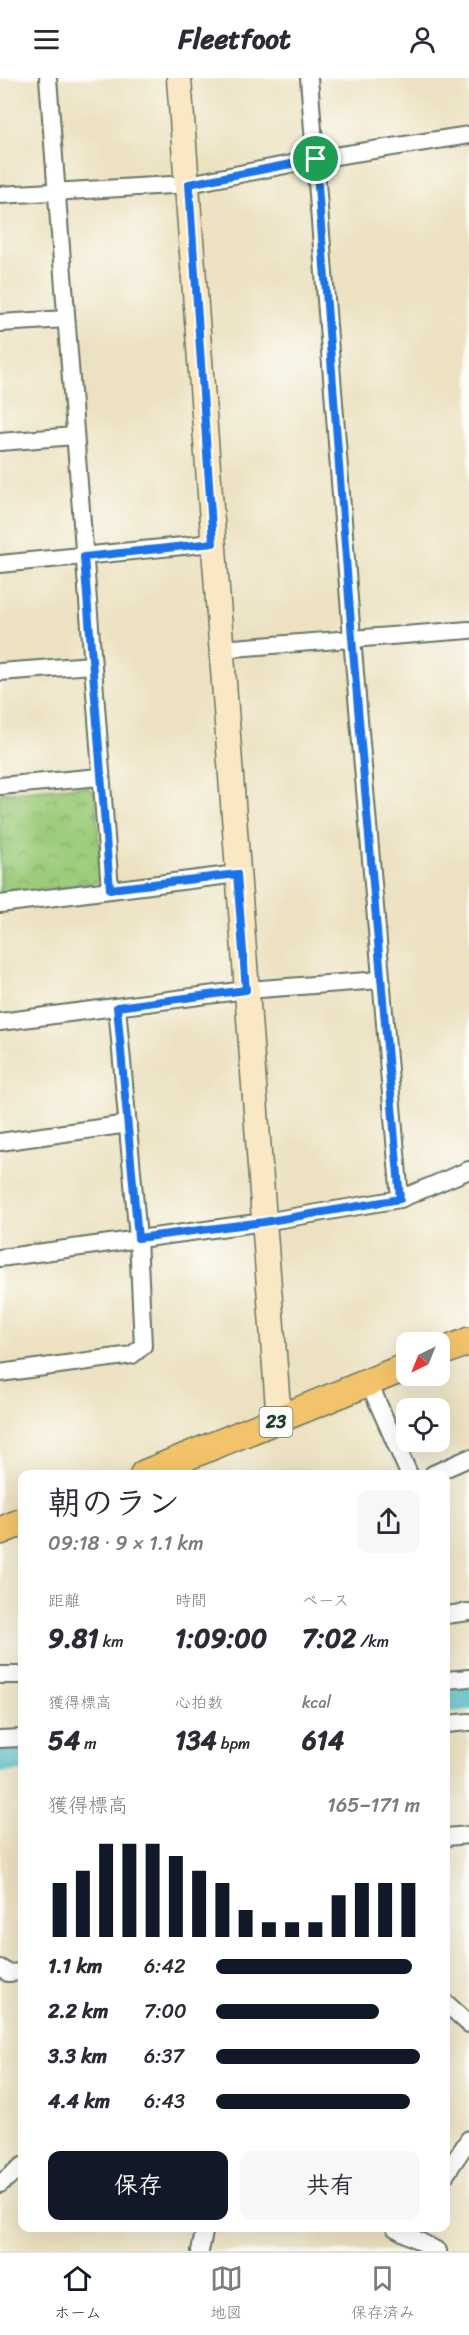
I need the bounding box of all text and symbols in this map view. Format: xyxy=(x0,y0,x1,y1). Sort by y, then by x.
text: Fleetfoot xyxy=(178,15,291,63)
icon: menu xyxy=(30,23,63,56)
icon: person xyxy=(406,23,439,56)
pin xyxy=(290,133,341,184)
icon: arrive xyxy=(299,142,332,175)
north arrow xyxy=(396,1332,450,1386)
map controls xyxy=(396,1332,450,1452)
button: locate xyxy=(396,1398,450,1452)
road number: 23 xyxy=(260,1407,292,1437)
text: 朝のラン xyxy=(48,1474,180,1532)
button: share xyxy=(357,1490,420,1553)
text: 09:18 · 9 × 1.1 km xyxy=(48,1526,204,1561)
text: 距離 xyxy=(48,1586,80,1615)
text: 時間 xyxy=(175,1586,207,1615)
text: ペース xyxy=(302,1586,349,1615)
text: 9.81 xyxy=(48,1615,99,1661)
text: 1:09:00 xyxy=(175,1615,267,1661)
text: 7:02 xyxy=(302,1615,356,1661)
text: km xyxy=(99,1627,124,1656)
text: /km xyxy=(356,1627,389,1656)
text: 獲得標高 xyxy=(48,1688,112,1717)
text: 心拍数 xyxy=(175,1688,223,1717)
text: kcal xyxy=(302,1688,331,1717)
text: 54 xyxy=(48,1717,80,1763)
text: 134 xyxy=(175,1717,217,1763)
text: 614 xyxy=(302,1717,344,1763)
text: m xyxy=(80,1729,97,1758)
text: bpm xyxy=(217,1729,250,1758)
text: 獲得標高 xyxy=(48,1788,128,1823)
text: 165–171 m xyxy=(327,1788,420,1823)
text: 1.1 km xyxy=(48,1949,102,1984)
text: 6:42 xyxy=(144,1949,185,1984)
text: 2.2 km xyxy=(48,1994,108,2029)
text: 7:00 xyxy=(144,1994,187,2029)
text: 3.3 km xyxy=(48,2039,107,2074)
text: 6:37 xyxy=(144,2039,184,2074)
text: 4.4 km xyxy=(48,2084,110,2119)
text: 6:43 xyxy=(144,2084,185,2119)
button: 保存 xyxy=(48,2151,228,2220)
button: 共有 xyxy=(240,2151,420,2220)
tab: ホーム xyxy=(54,2262,101,2327)
tab: 地図 xyxy=(210,2262,243,2327)
tab: 保存済み xyxy=(351,2262,415,2327)

